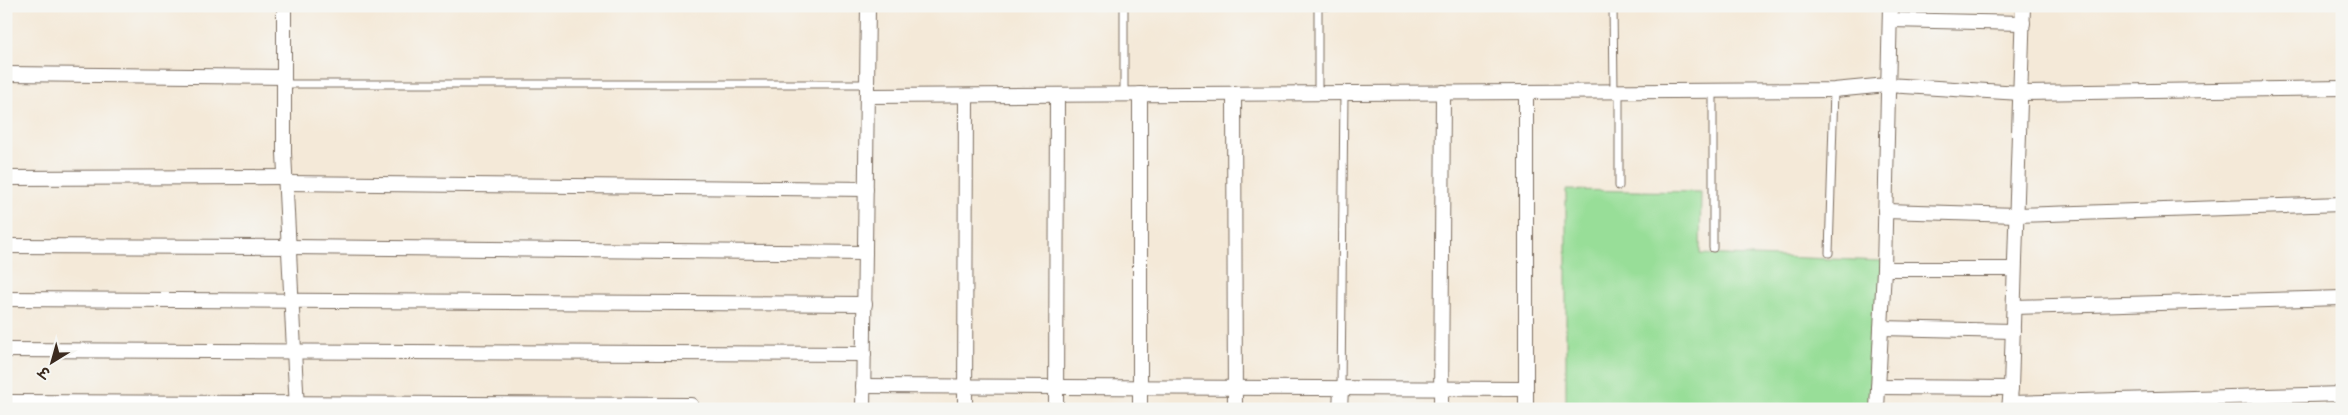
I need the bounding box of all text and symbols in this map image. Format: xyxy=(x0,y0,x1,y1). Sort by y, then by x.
north arrow xyxy=(28,338,78,388)
text: उ xyxy=(32,358,57,386)

